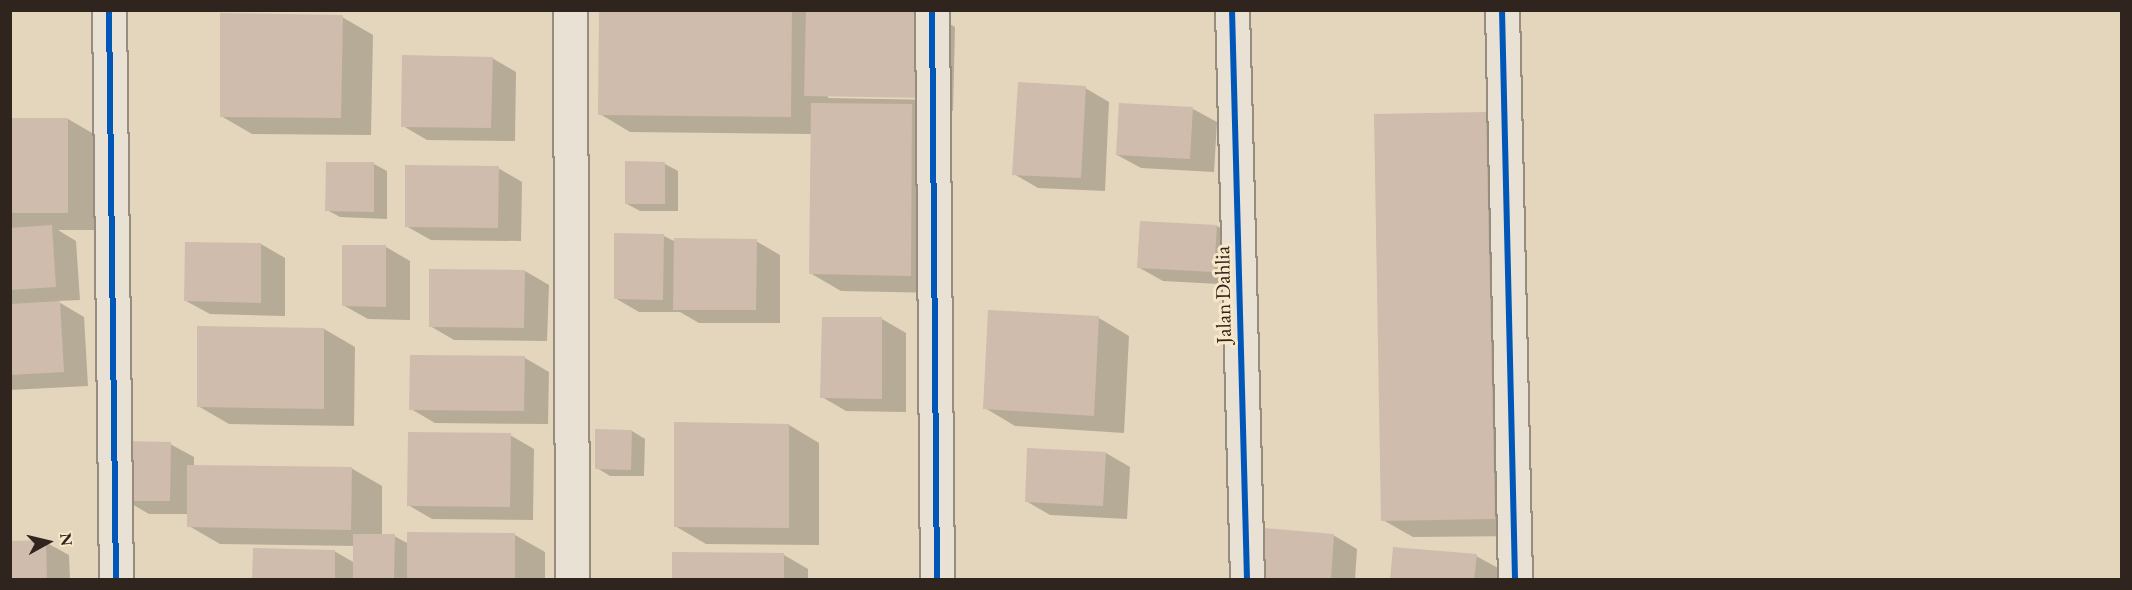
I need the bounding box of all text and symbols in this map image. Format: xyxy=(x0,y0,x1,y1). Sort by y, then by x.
street label: Jalan Dahlia xyxy=(1210,246,1236,344)
north arrow xyxy=(18,512,78,572)
text: N xyxy=(55,532,78,547)

